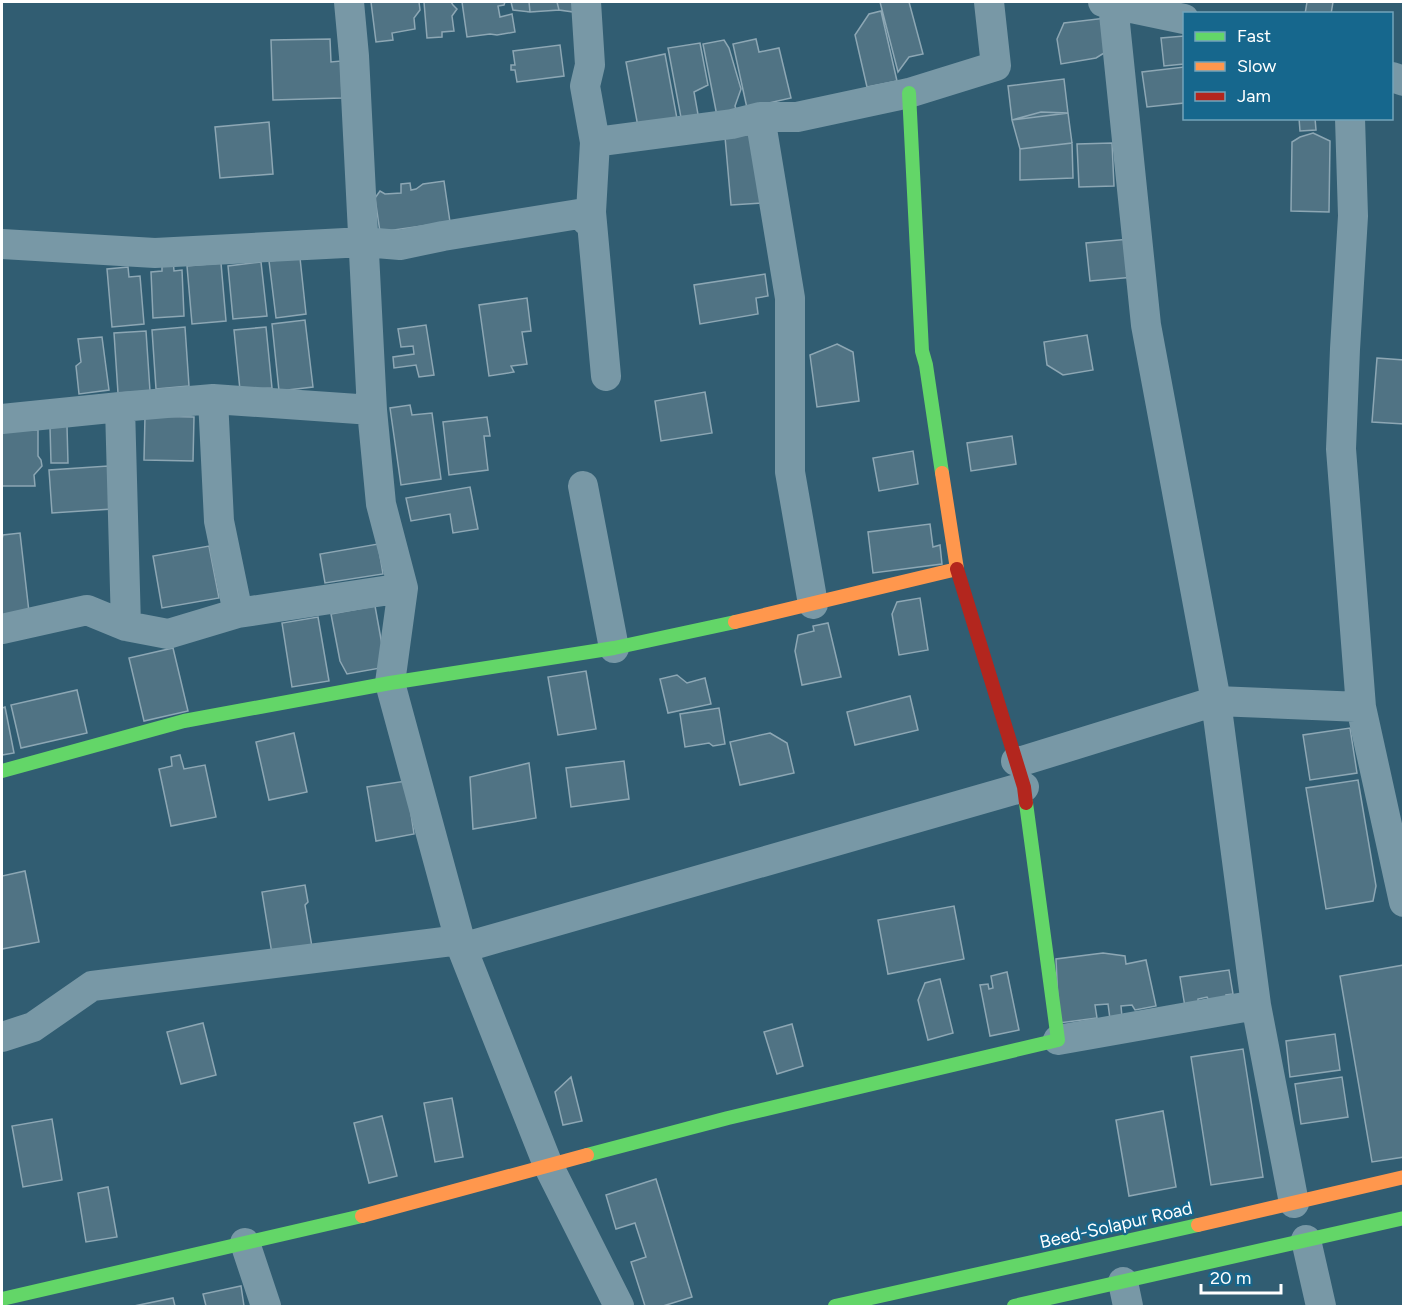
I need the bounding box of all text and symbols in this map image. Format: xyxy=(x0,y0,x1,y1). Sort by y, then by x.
legend xyxy=(1183,12,1393,120)
text: Fast xyxy=(1237,25,1271,47)
text: Slow xyxy=(1237,55,1276,77)
text: Jam xyxy=(1237,85,1271,107)
street label: Beed-Solapur Road xyxy=(1038,1197,1194,1253)
scale bar xyxy=(1201,1257,1280,1295)
text: 20 m xyxy=(1210,1267,1251,1289)

